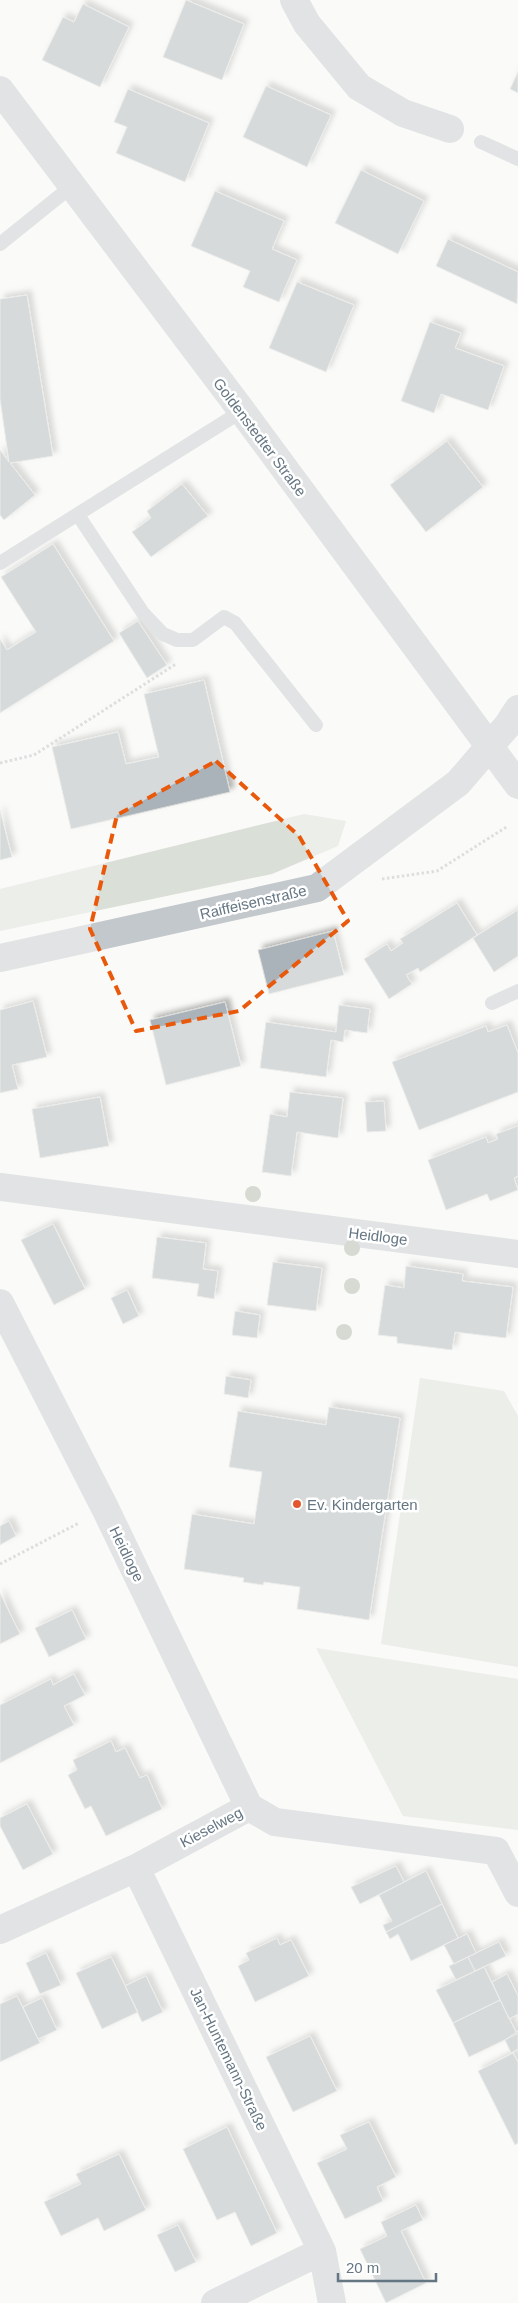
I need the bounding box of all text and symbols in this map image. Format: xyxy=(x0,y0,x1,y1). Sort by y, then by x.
street label: Goldenstedter Straße xyxy=(210,375,310,499)
street label: Raiffeisenstraße xyxy=(198,881,308,923)
street label: Heidloge xyxy=(348,1224,408,1248)
place label: Ev. Kindergarten xyxy=(307,1496,418,1513)
marker: Ev. Kindergarten xyxy=(291,1498,303,1510)
street label: Heidloge xyxy=(106,1524,148,1584)
street label: Kieselweg xyxy=(177,1803,245,1851)
street label: Jan-Huntemann-Straße xyxy=(187,1985,271,2133)
scale bar xyxy=(338,2250,436,2282)
text: 20 m xyxy=(346,2259,379,2276)

